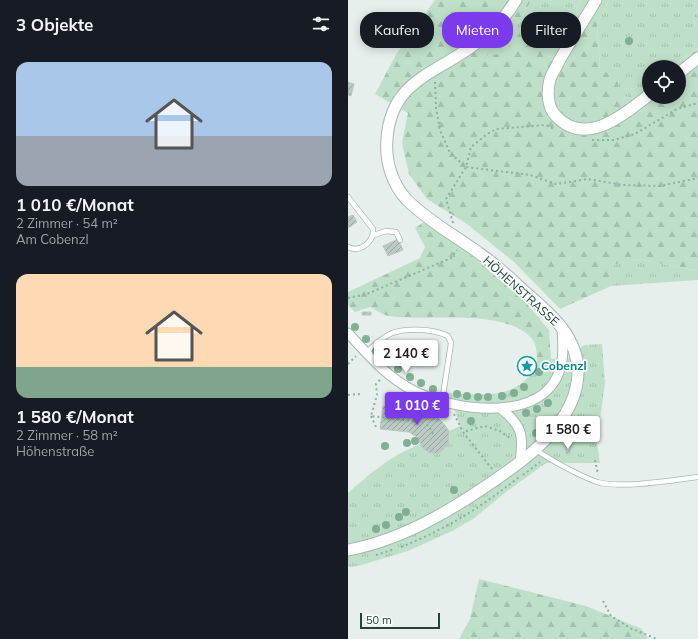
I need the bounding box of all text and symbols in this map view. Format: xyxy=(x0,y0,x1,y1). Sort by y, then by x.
chip: Kaufen xyxy=(360,12,434,48)
chip: Mieten xyxy=(442,12,513,48)
chip: Filter xyxy=(521,12,581,48)
icon: filters xyxy=(310,13,332,35)
text: 3 Objekte xyxy=(16,14,93,35)
map controls xyxy=(642,60,686,104)
button: locate xyxy=(642,60,686,104)
icon: home xyxy=(138,88,210,160)
text: 1 010 €/Monat xyxy=(16,194,134,215)
text: 2 Zimmer · 54 m² xyxy=(16,215,118,231)
text: Am Cobenzl xyxy=(16,231,89,247)
street label: HÖHENSTRASSE xyxy=(480,253,562,329)
icon: home xyxy=(138,300,210,372)
pin: 2 140 € xyxy=(369,340,443,374)
text: 2 140 € xyxy=(383,345,429,361)
place icon: Cobenzl xyxy=(516,355,538,377)
place label: Cobenzl xyxy=(541,358,587,373)
pin: 1 010 € xyxy=(380,392,454,426)
text: 1 010 € xyxy=(394,397,440,413)
text: 1 580 €/Monat xyxy=(16,406,134,427)
pin: 1 580 € xyxy=(531,416,605,450)
text: 1 580 € xyxy=(545,421,591,437)
text: 2 Zimmer · 58 m² xyxy=(16,427,118,443)
text: Höhenstraße xyxy=(16,443,94,459)
scale bar xyxy=(360,611,440,630)
text: 50 m xyxy=(366,613,392,627)

